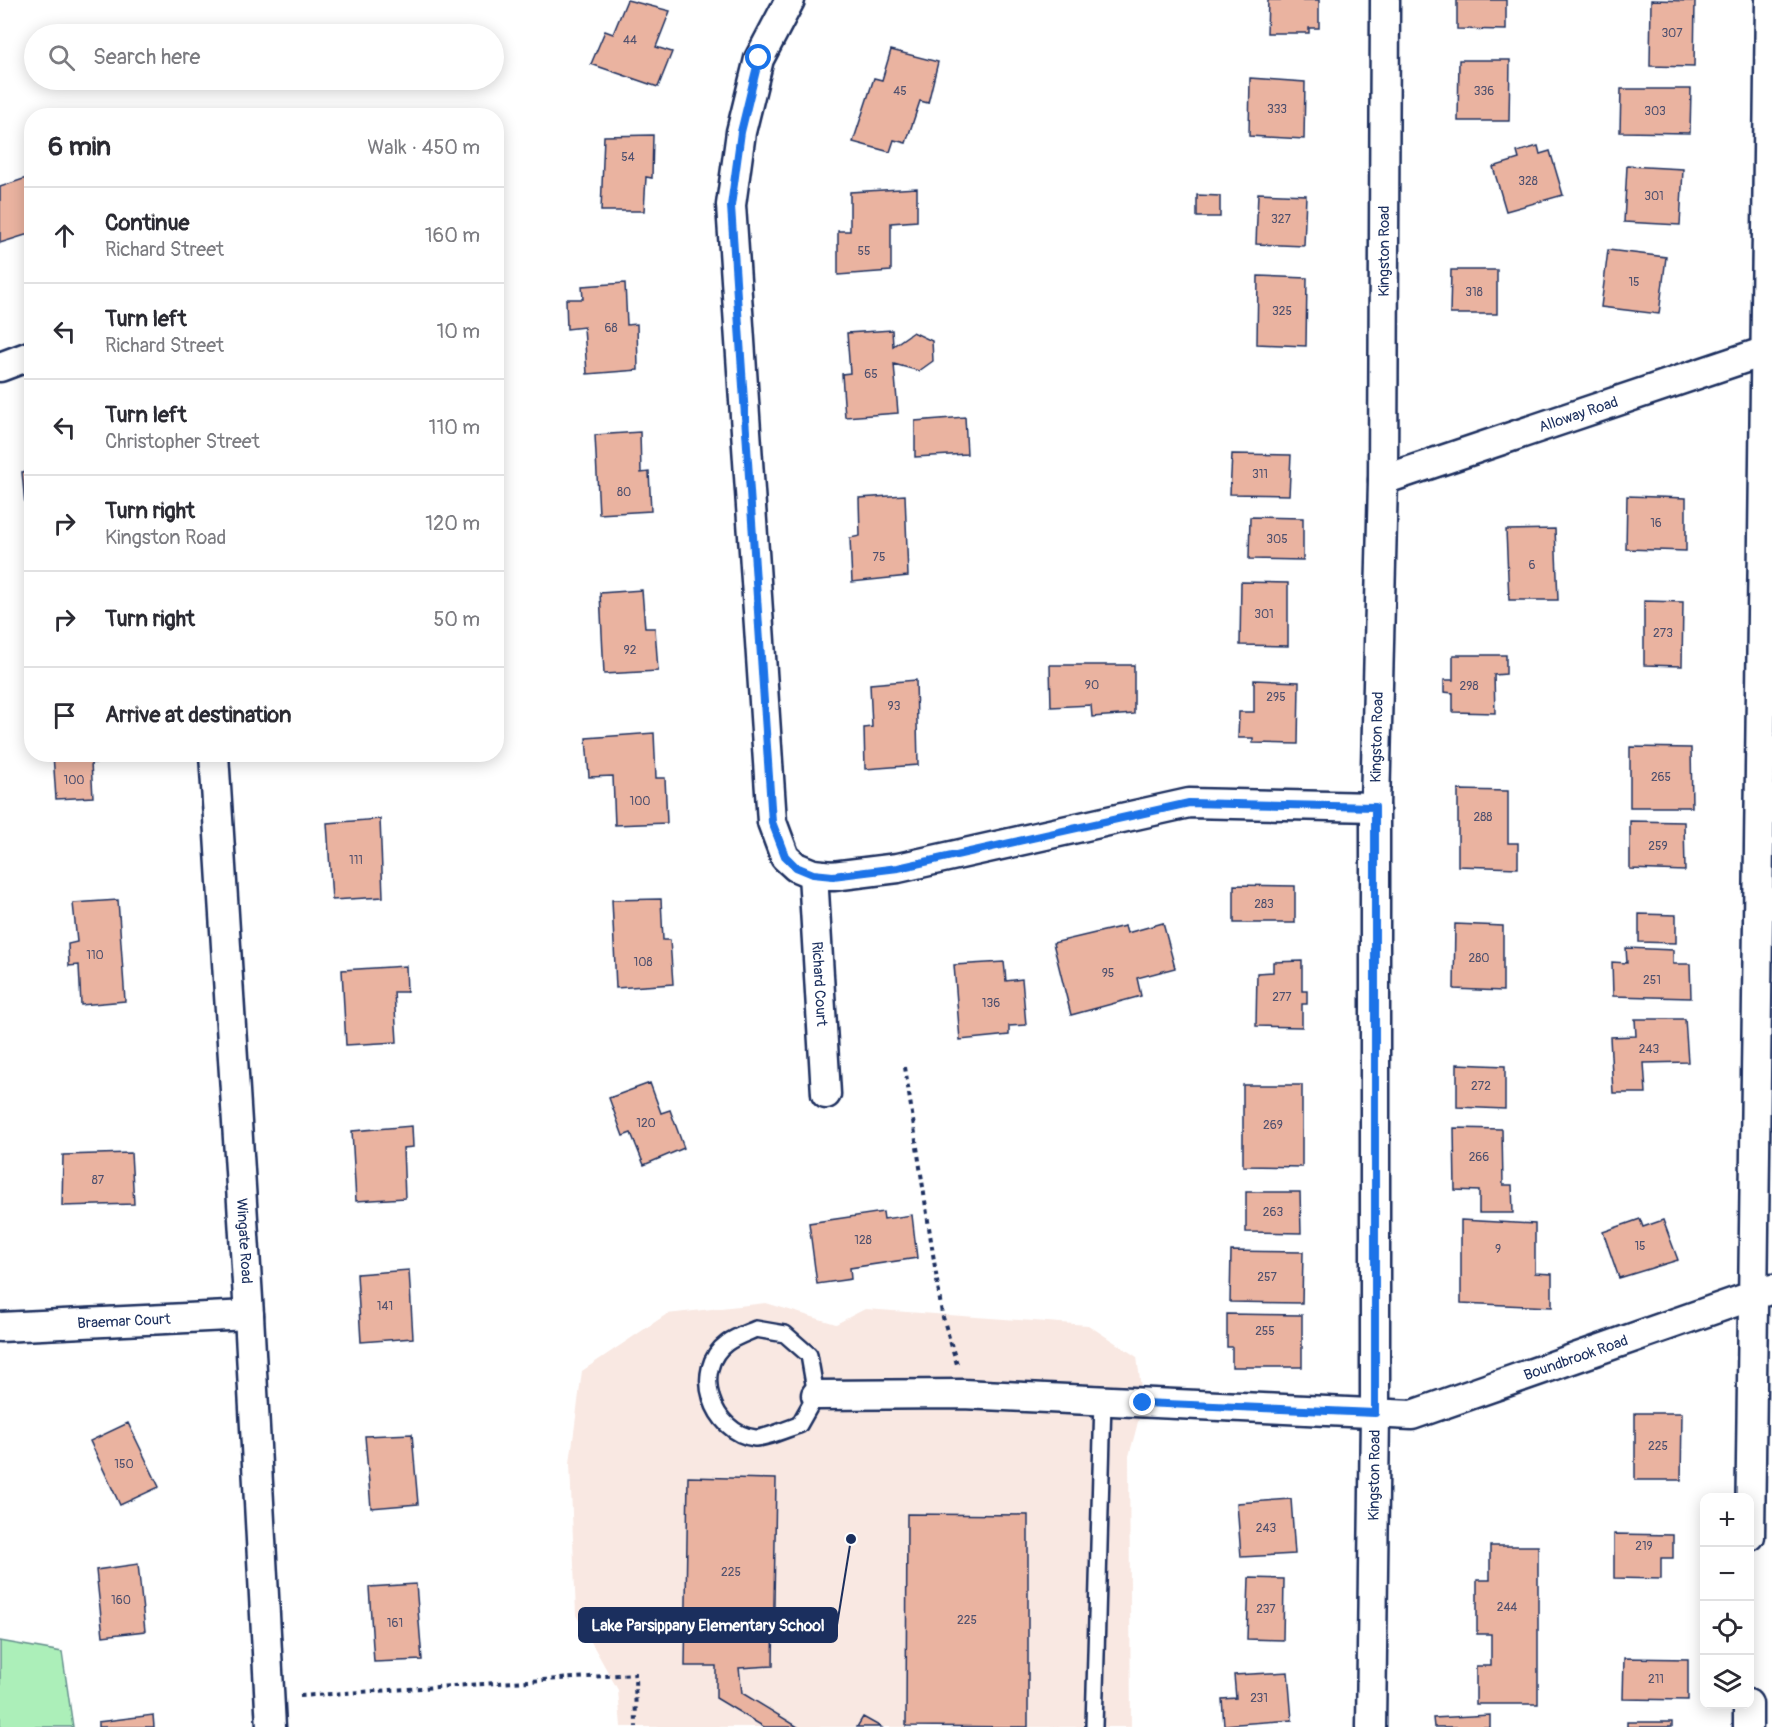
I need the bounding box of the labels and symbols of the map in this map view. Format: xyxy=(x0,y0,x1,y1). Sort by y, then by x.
house number: 307 xyxy=(1661,26,1683,41)
house number: 44 xyxy=(623,33,637,48)
route start xyxy=(745,44,771,70)
house number: 45 xyxy=(893,84,907,99)
house number: 336 xyxy=(1474,84,1494,99)
house number: 333 xyxy=(1267,102,1287,117)
house number: 303 xyxy=(1644,104,1666,119)
house number: 54 xyxy=(621,150,635,165)
house number: 328 xyxy=(1518,174,1538,189)
house number: 301 xyxy=(1644,189,1664,204)
street label: Kingston Road xyxy=(1375,206,1394,297)
house number: 327 xyxy=(1271,212,1292,227)
house number: 55 xyxy=(857,244,871,259)
house number: 15 xyxy=(1628,275,1640,290)
house number: 318 xyxy=(1465,285,1483,300)
house number: 325 xyxy=(1272,304,1292,319)
house number: 68 xyxy=(604,321,618,336)
house number: 65 xyxy=(864,367,878,382)
street label: Alloway Road xyxy=(1536,393,1621,437)
house number: 311 xyxy=(1252,467,1268,482)
house number: 80 xyxy=(617,485,631,500)
house number: 16 xyxy=(1650,516,1662,531)
house number: 305 xyxy=(1266,532,1288,547)
house number: 75 xyxy=(873,550,885,565)
house number: 6 xyxy=(1529,558,1536,573)
house number: 301 xyxy=(1254,607,1274,622)
house number: 273 xyxy=(1653,626,1673,641)
house number: 92 xyxy=(624,643,637,658)
house number: 90 xyxy=(1085,678,1099,693)
house number: 298 xyxy=(1460,679,1478,694)
house number: 295 xyxy=(1266,690,1286,705)
street label: Kingston Road xyxy=(1367,691,1388,783)
house number: 93 xyxy=(888,699,901,714)
house number: 265 xyxy=(1651,770,1671,785)
house number: 100 xyxy=(63,773,85,788)
house number: 100 xyxy=(629,794,651,809)
house number: 288 xyxy=(1474,810,1492,825)
house number: 259 xyxy=(1648,839,1668,854)
house number: 111 xyxy=(349,853,363,868)
house number: 283 xyxy=(1254,897,1274,912)
street label: Richard Court xyxy=(807,941,831,1028)
house number: 110 xyxy=(86,948,104,963)
house number: 280 xyxy=(1469,951,1489,966)
house number: 108 xyxy=(634,955,652,970)
house number: 95 xyxy=(1102,966,1114,981)
house number: 251 xyxy=(1643,973,1661,988)
house number: 277 xyxy=(1272,990,1292,1005)
house number: 136 xyxy=(982,996,1000,1011)
house number: 243 xyxy=(1639,1042,1659,1057)
house number: 272 xyxy=(1471,1079,1491,1094)
house number: 120 xyxy=(636,1116,656,1131)
house number: 269 xyxy=(1263,1118,1283,1133)
house number: 266 xyxy=(1469,1150,1489,1165)
house number: 87 xyxy=(92,1173,105,1188)
street label: Wingate Road xyxy=(232,1198,256,1284)
house number: 263 xyxy=(1263,1205,1283,1220)
house number: 128 xyxy=(854,1233,872,1248)
house number: 15 xyxy=(1634,1239,1646,1254)
house number: 9 xyxy=(1495,1242,1501,1257)
house number: 257 xyxy=(1257,1270,1277,1285)
house number: 141 xyxy=(377,1299,393,1314)
street label: Braemar Court xyxy=(77,1310,172,1333)
house number: 255 xyxy=(1255,1324,1275,1339)
street label: Boundbrook Road xyxy=(1521,1331,1631,1385)
route end xyxy=(1129,1389,1155,1415)
street label: Kingston Road xyxy=(1365,1429,1385,1521)
house number: 225 xyxy=(1648,1439,1668,1454)
house number: 150 xyxy=(114,1457,134,1472)
house number: 243 xyxy=(1256,1521,1276,1536)
house number: 219 xyxy=(1635,1539,1653,1554)
house number: 225 xyxy=(721,1565,741,1580)
house number: 160 xyxy=(111,1593,131,1608)
house number: 244 xyxy=(1497,1600,1517,1615)
house number: 237 xyxy=(1256,1602,1276,1617)
callout: Lake Parsippany Elementary School xyxy=(579,1608,837,1642)
house number: 225 xyxy=(957,1613,977,1628)
house number: 161 xyxy=(387,1616,403,1631)
text: Lake Parsippany Elementary School xyxy=(591,1616,825,1636)
house number: 211 xyxy=(1648,1672,1664,1687)
house number: 231 xyxy=(1250,1691,1268,1706)

